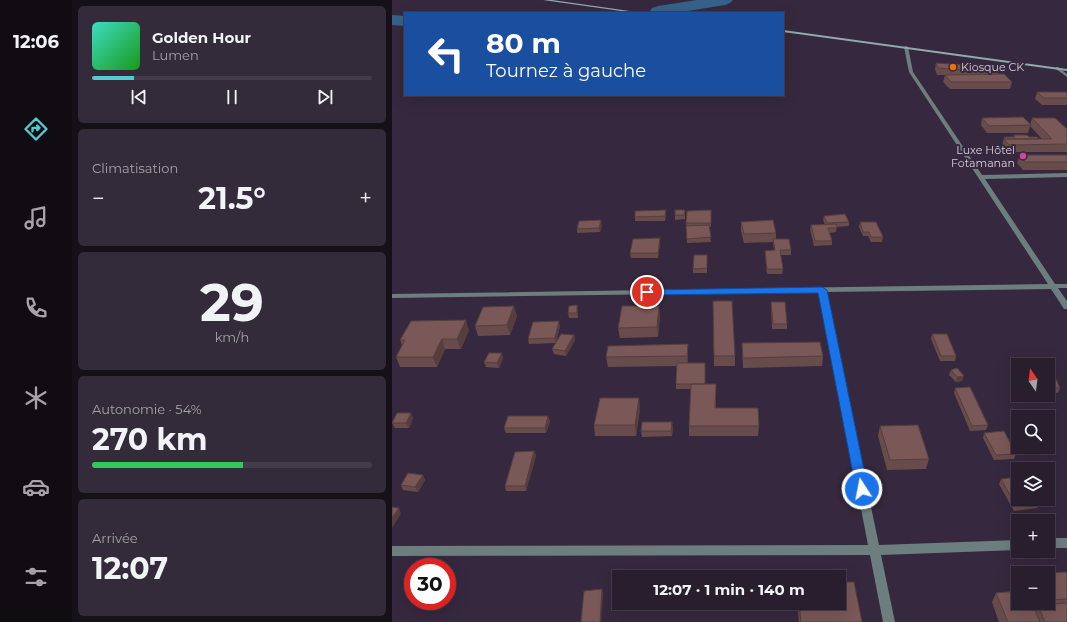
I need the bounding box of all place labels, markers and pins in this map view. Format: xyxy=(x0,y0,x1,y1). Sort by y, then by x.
place label: Kiosque CK xyxy=(961,60,1024,74)
marker: Kiosque CK xyxy=(948,62,958,72)
place label: Luxe Hôtel Fotamanan xyxy=(951,143,1015,170)
marker: Luxe Hôtel Fotamanan xyxy=(1018,151,1028,161)
pin xyxy=(630,275,664,309)

